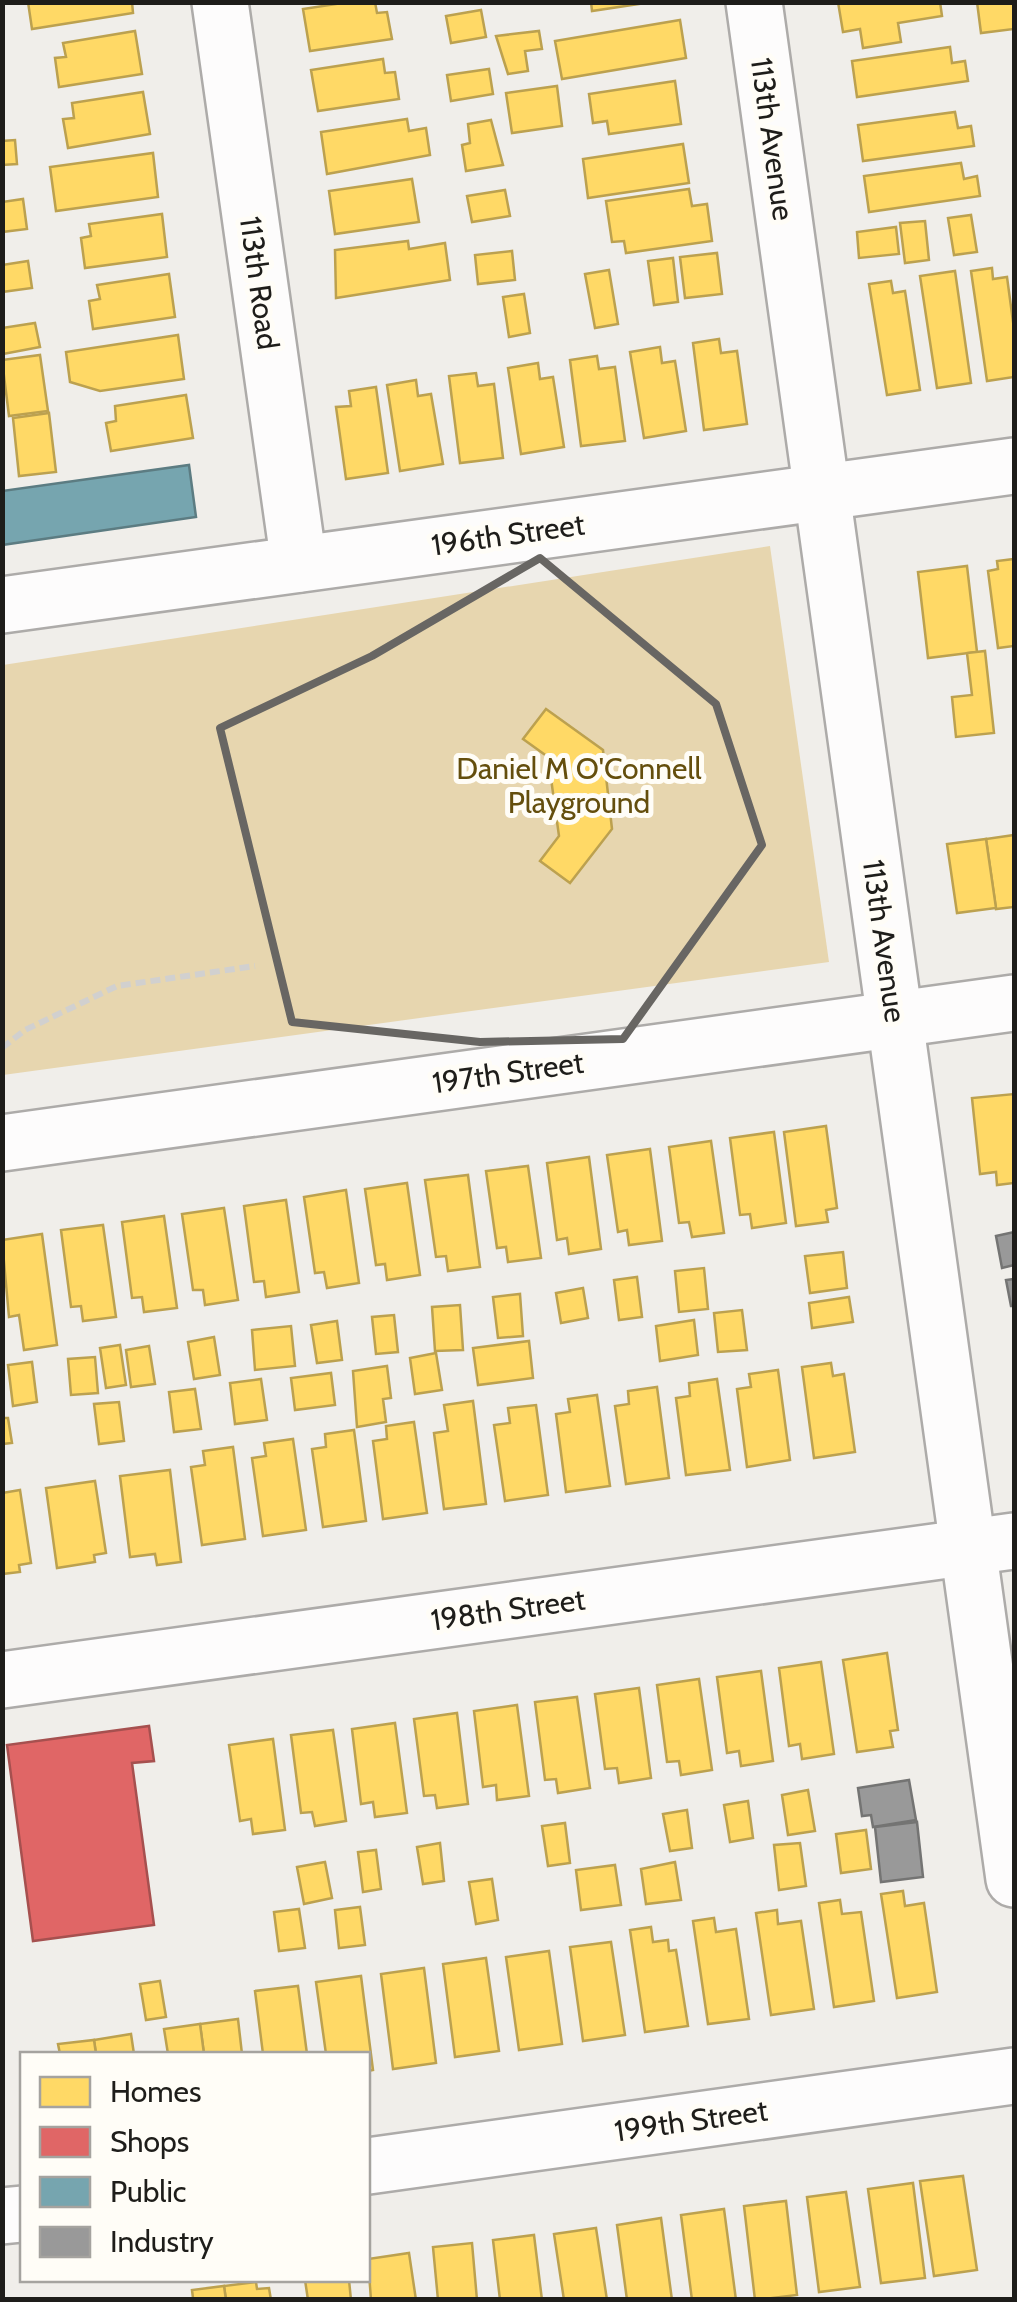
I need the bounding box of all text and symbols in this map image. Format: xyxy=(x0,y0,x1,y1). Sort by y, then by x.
street label: 113th Avenue xyxy=(743,55,802,223)
street label: 113th Road xyxy=(232,214,287,352)
street label: 196th Street xyxy=(429,505,587,564)
park label: Daniel M O'Connell Playground xyxy=(456,750,702,821)
street label: 113th Avenue xyxy=(855,857,914,1025)
street label: 197th Street xyxy=(430,1044,586,1101)
street label: 198th Street xyxy=(428,1580,587,1639)
legend xyxy=(20,2052,370,2282)
text: Homes xyxy=(110,2073,201,2110)
street label: 199th Street xyxy=(612,2091,770,2150)
text: Shops xyxy=(110,2123,189,2160)
text: Public xyxy=(110,2173,186,2210)
text: Industry xyxy=(110,2223,214,2260)

